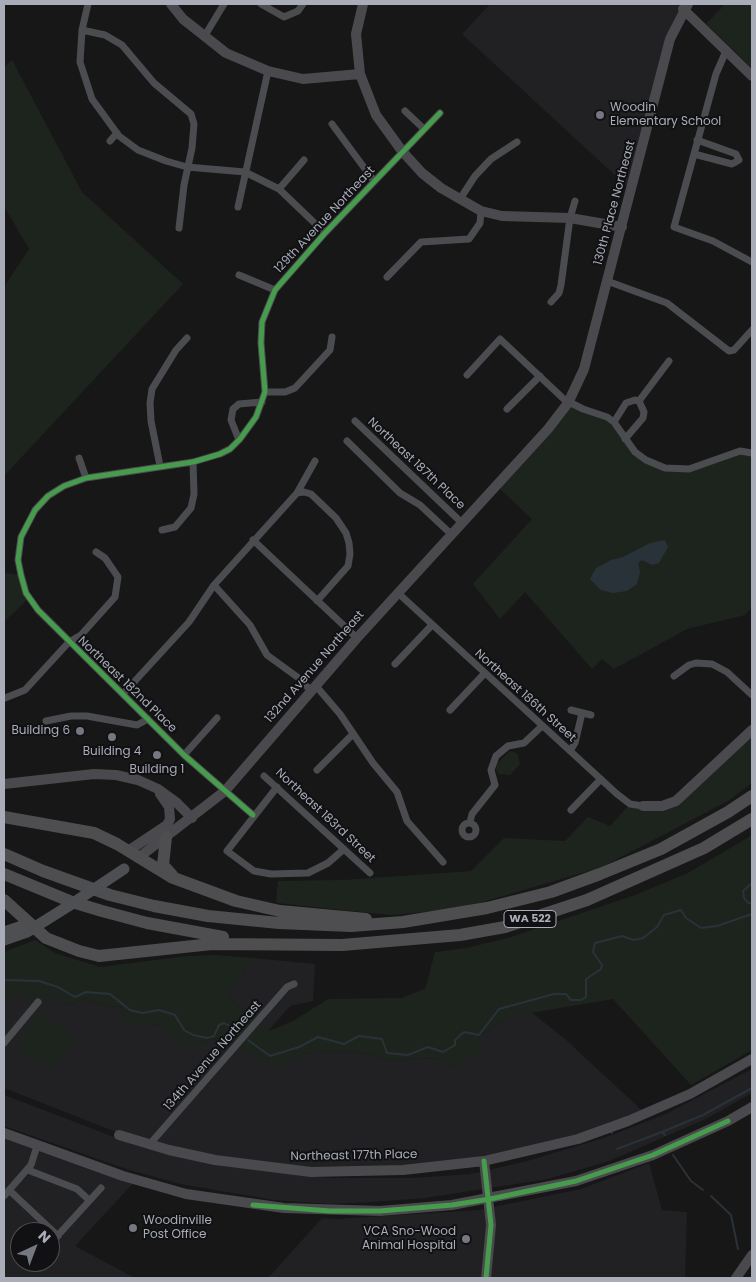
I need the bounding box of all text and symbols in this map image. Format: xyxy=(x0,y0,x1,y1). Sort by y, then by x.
place label: Woodin Elementary School xyxy=(610,101,721,129)
marker: Woodin Elementary School xyxy=(594,109,606,121)
street label: 130th Place Northeast xyxy=(591,139,639,267)
street label: 129th Avenue Northeast xyxy=(272,164,378,276)
street label: Northeast 187th Place xyxy=(364,415,468,513)
street label: 132nd Avenue Northeast xyxy=(262,608,368,726)
street label: Northeast 182nd Place xyxy=(74,634,180,736)
street label: Northeast 186th Street xyxy=(471,647,579,745)
place label: Building 6 xyxy=(11,724,70,738)
marker: Building 6 xyxy=(74,725,86,737)
marker: Building 4 xyxy=(106,731,118,743)
place label: Building 4 xyxy=(83,745,141,759)
marker: Building 1 xyxy=(151,749,163,761)
place label: Building 1 xyxy=(130,763,184,777)
street label: Northeast 183rd Street xyxy=(272,766,378,866)
road number: WA 522 xyxy=(504,911,556,928)
street label: 134th Avenue Northeast xyxy=(161,998,265,1114)
street label: Northeast 177th Place xyxy=(290,1148,418,1164)
place label: Woodinville Post Office xyxy=(143,1214,212,1242)
north arrow xyxy=(10,1222,60,1272)
marker: Woodinville Post Office xyxy=(127,1222,139,1234)
place label: VCA Sno-Wood Animal Hospital xyxy=(362,1225,456,1253)
text: N xyxy=(34,1226,55,1248)
marker: VCA Sno-Wood Animal Hospital xyxy=(460,1233,472,1245)

